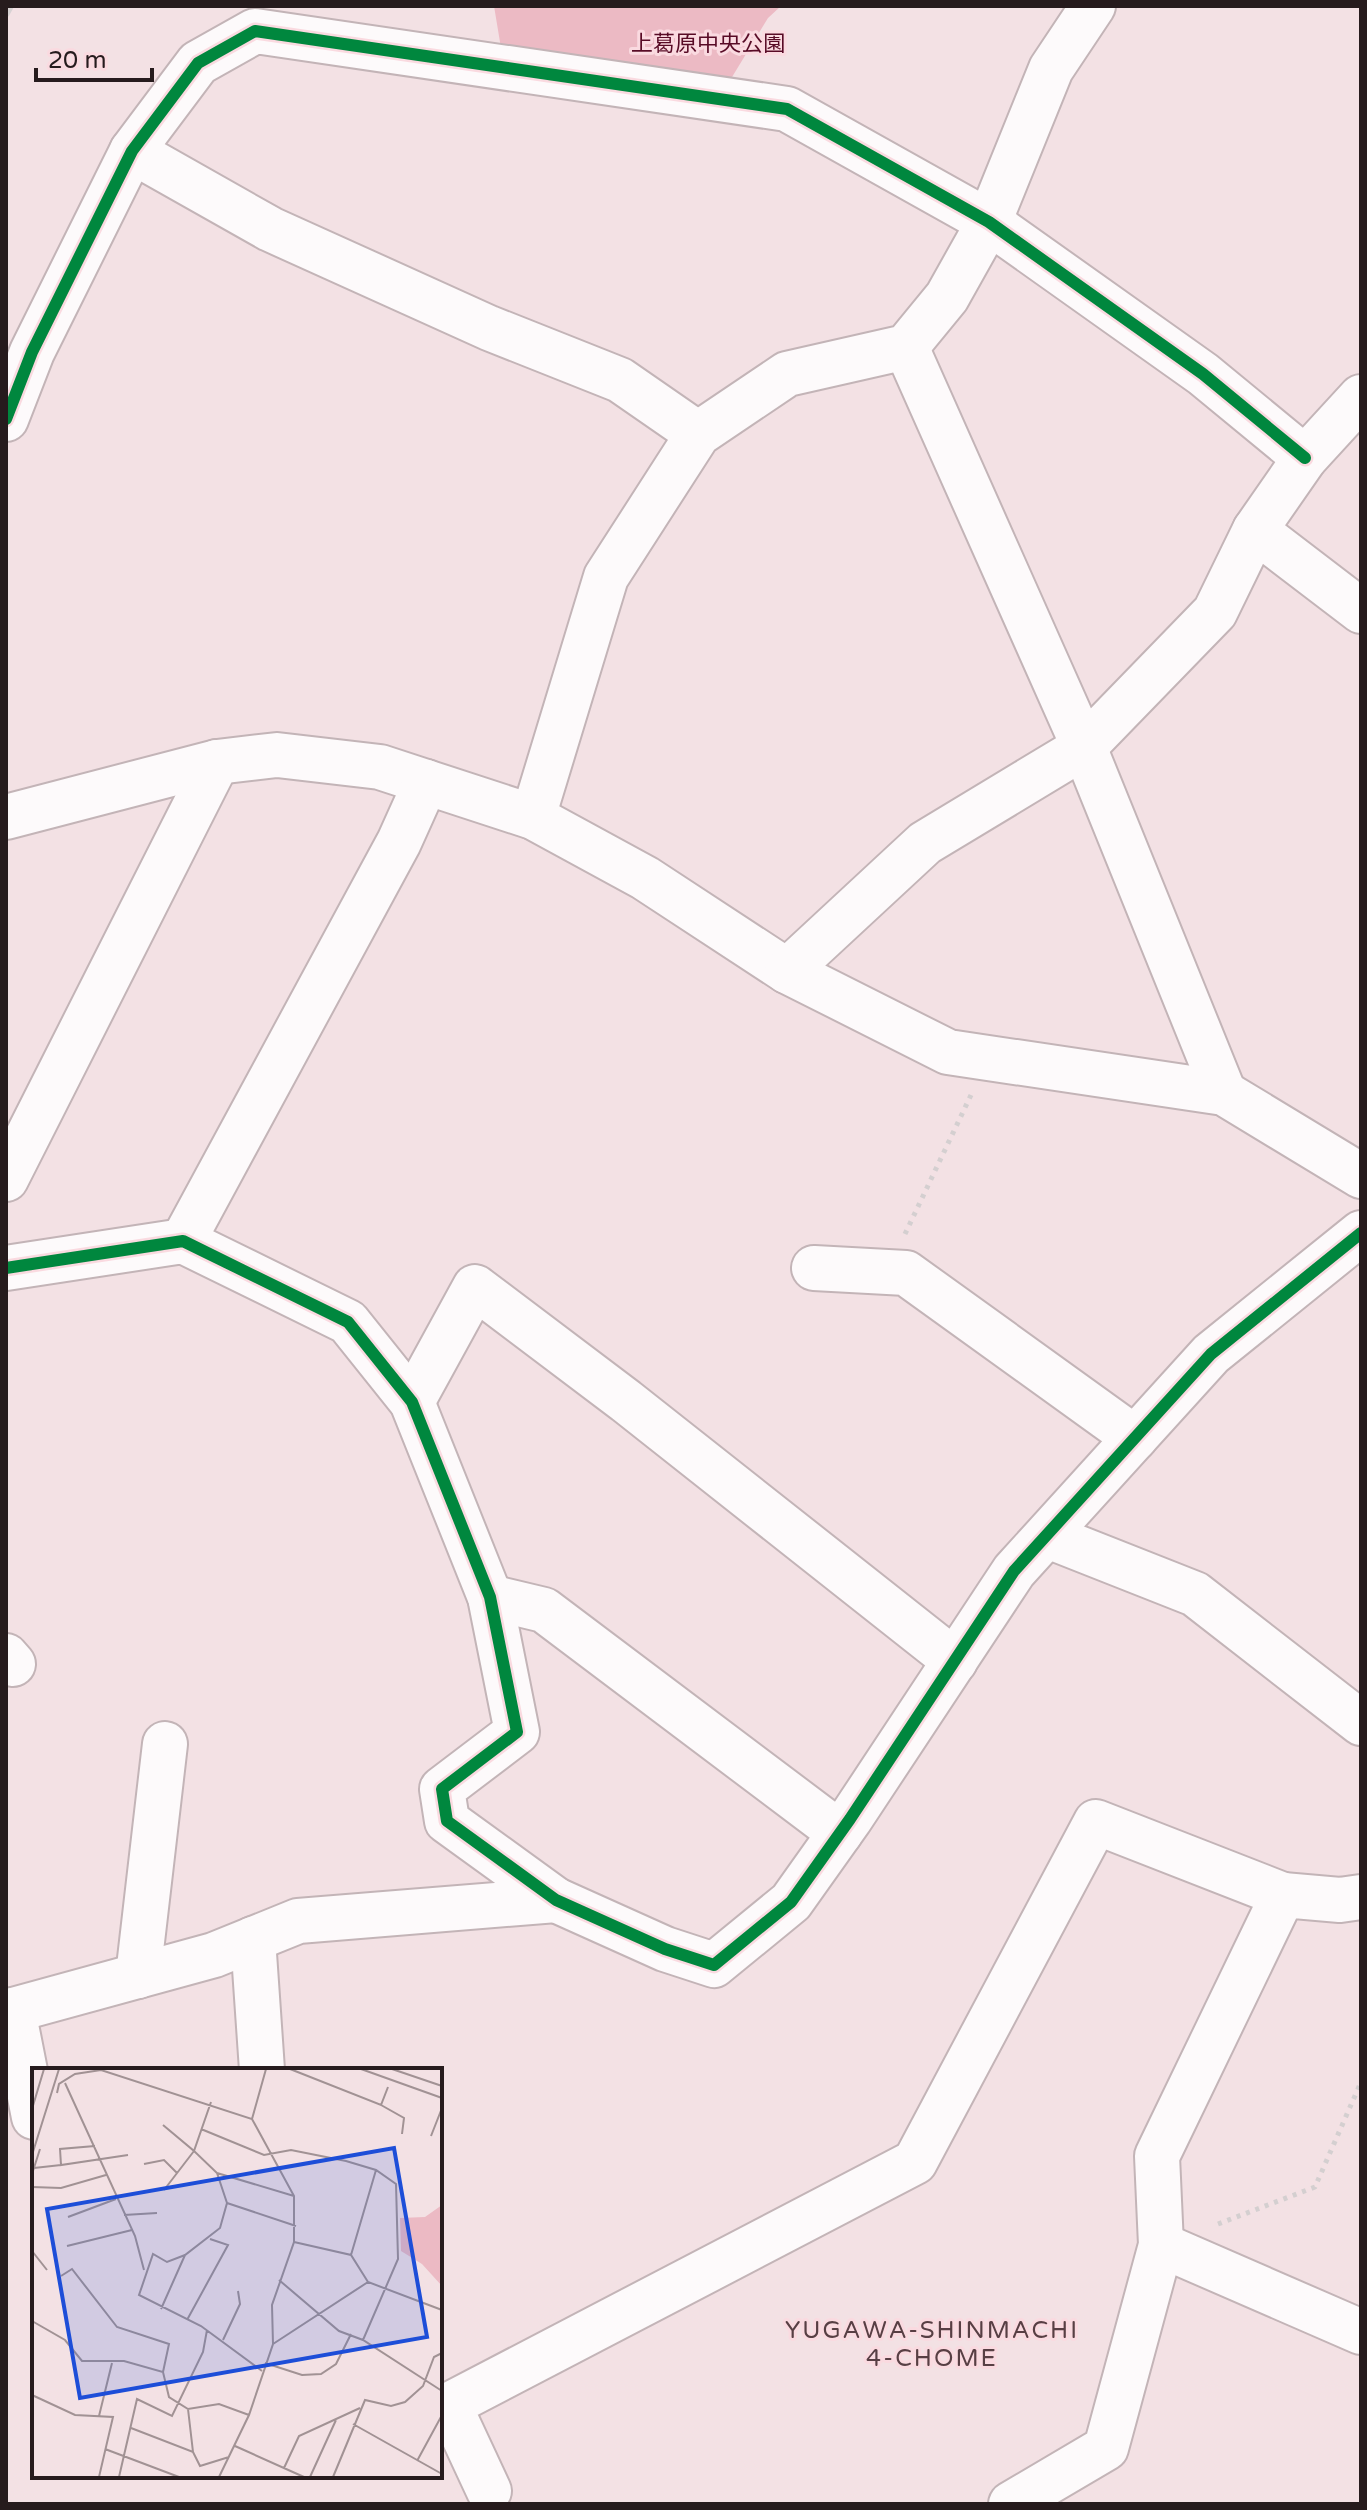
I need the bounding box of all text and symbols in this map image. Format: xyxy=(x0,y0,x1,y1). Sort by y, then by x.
park label: 上葛原中央公園 xyxy=(631,31,785,57)
scale bar xyxy=(36,32,152,82)
text: 20 m xyxy=(48,46,106,75)
inset map xyxy=(32,2068,442,2478)
district label: YUGAWA-SHINMACHI 4-CHOME xyxy=(785,2316,1079,2373)

